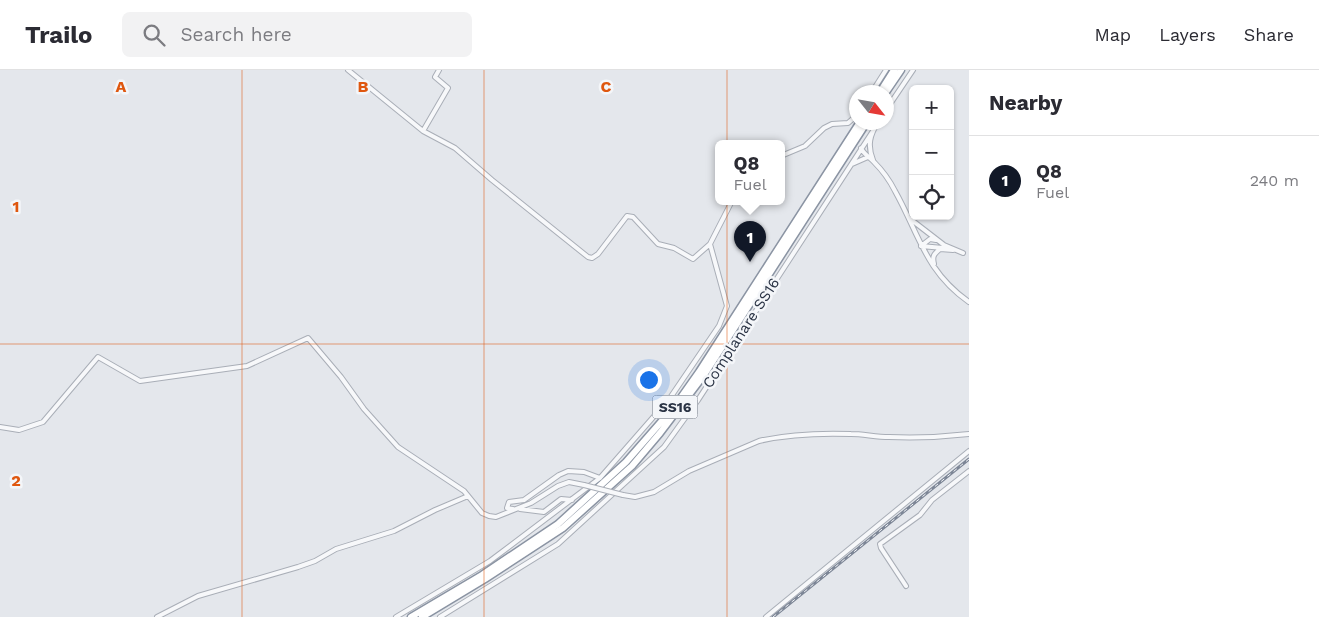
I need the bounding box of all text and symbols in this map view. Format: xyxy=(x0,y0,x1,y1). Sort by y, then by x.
search box xyxy=(122,12,472,57)
text: Trailo xyxy=(25,21,92,49)
icon: search xyxy=(140,21,168,49)
text: Search here xyxy=(180,23,292,46)
text: Map xyxy=(1094,24,1131,45)
text: Layers xyxy=(1159,24,1216,45)
text: Share xyxy=(1244,24,1294,45)
text: A xyxy=(116,77,127,96)
text: B xyxy=(358,77,369,96)
text: C xyxy=(601,77,612,96)
north arrow xyxy=(849,85,894,130)
map controls xyxy=(909,85,954,220)
button: + xyxy=(909,85,954,130)
text: Nearby xyxy=(989,90,1062,115)
button: − xyxy=(909,130,954,175)
popup xyxy=(715,140,785,205)
text: Q8 xyxy=(733,152,759,175)
text: Q8 xyxy=(1036,160,1062,183)
text: 1 xyxy=(1002,171,1008,190)
text: 240 m xyxy=(1250,171,1299,190)
text: Fuel xyxy=(733,175,767,194)
button: locate xyxy=(909,175,954,220)
text: Fuel xyxy=(1036,183,1069,202)
text: 1 xyxy=(13,197,19,216)
pin: 1 xyxy=(734,221,766,262)
street label: Complanare SS16 xyxy=(699,275,783,391)
your location xyxy=(636,367,662,393)
road number: SS16 xyxy=(652,396,698,418)
text: 2 xyxy=(11,471,21,490)

